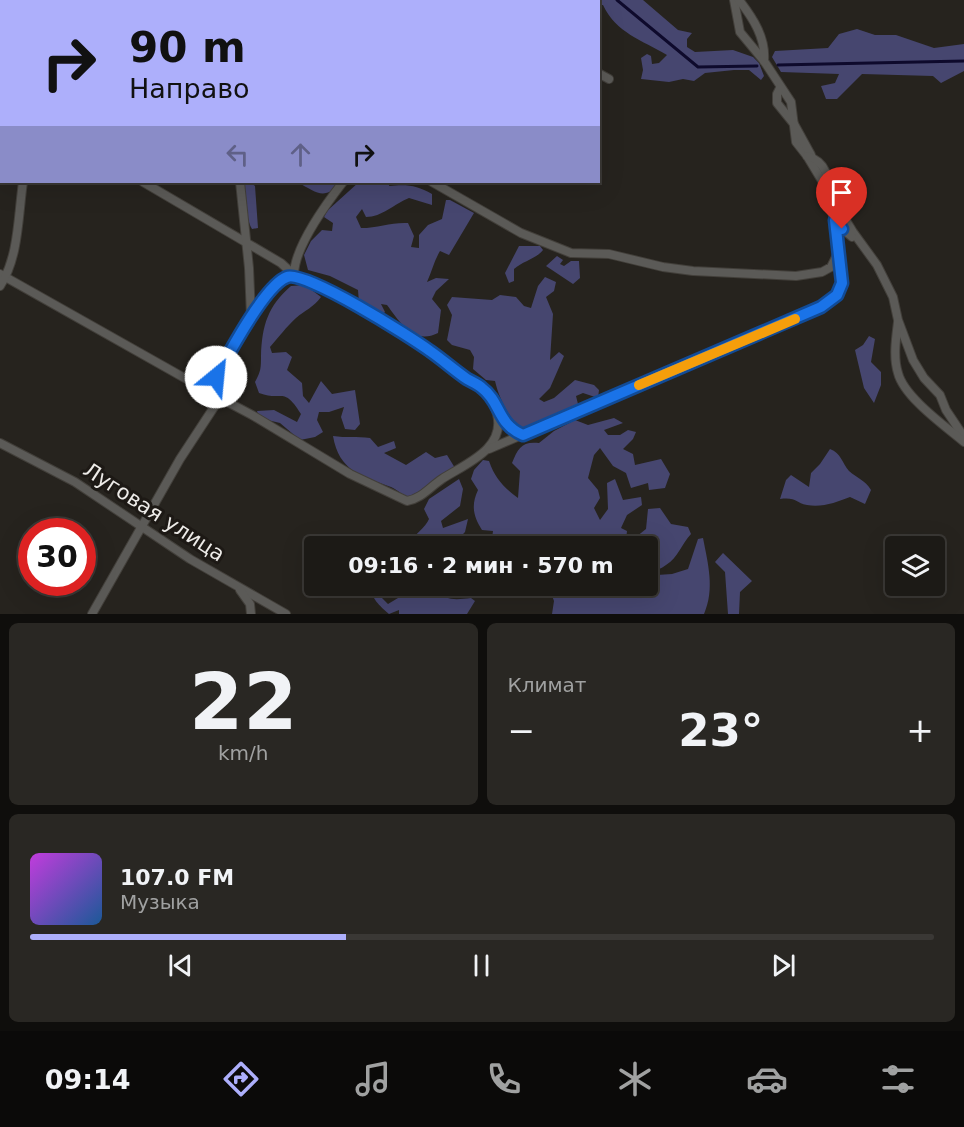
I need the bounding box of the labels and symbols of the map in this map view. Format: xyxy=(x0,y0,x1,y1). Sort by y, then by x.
pin xyxy=(816,167,867,229)
position arrow xyxy=(184,345,248,409)
street label: Луговая улица xyxy=(79,457,229,567)
speed limit sign: 30 xyxy=(18,518,96,596)

